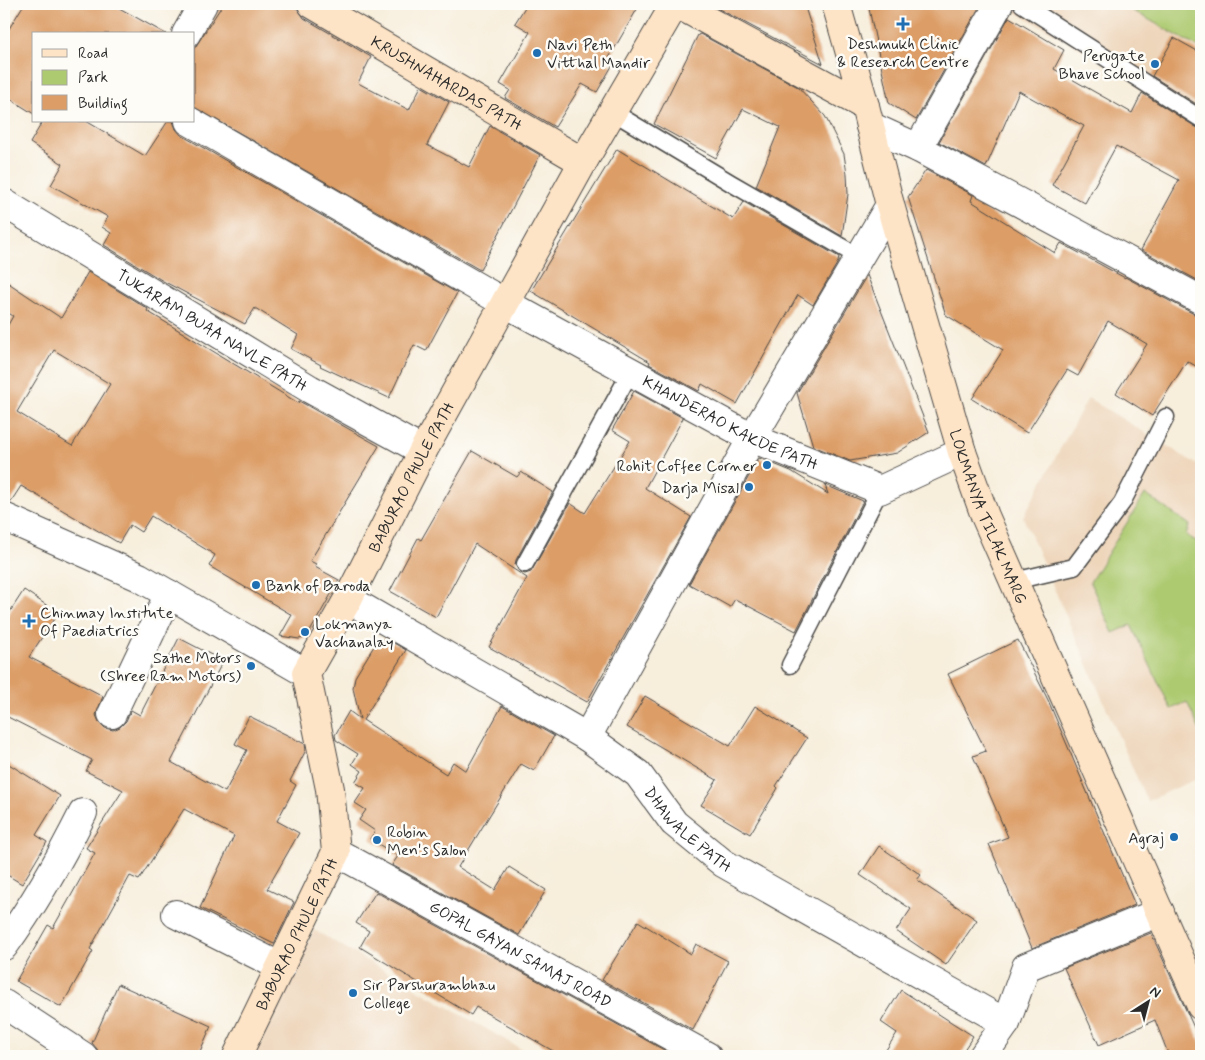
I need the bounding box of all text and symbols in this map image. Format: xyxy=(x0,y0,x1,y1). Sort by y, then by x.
marker: Deshmukh Clinic & Research Centre xyxy=(896,17,910,31)
street label: KRUSHNAHARDAS PATH xyxy=(366,31,526,137)
legend xyxy=(32,32,195,122)
place label: Deshmukh Clinic & Research Centre xyxy=(837,34,969,73)
place label: Navi Peth Vitthal Mandir xyxy=(547,35,651,74)
text: Road xyxy=(78,44,108,64)
place label: Perugate Bhave School xyxy=(1059,46,1145,85)
marker: Navi Peth Vitthal Mandir xyxy=(531,47,543,59)
marker: Perugate Bhave School xyxy=(1149,58,1161,70)
text: Park xyxy=(78,68,108,88)
text: Building xyxy=(78,94,128,115)
street label: TUKARAM BUAA NAVLE PATH xyxy=(112,265,312,397)
street label: KHANDERAO KAKDE PATH xyxy=(638,371,821,476)
street label: BABURAO PHULE PATH xyxy=(364,398,460,556)
street label: LOKMANYA TILAK MARG xyxy=(944,427,1031,608)
place label: Rohit Coffee Corner xyxy=(617,456,757,477)
marker: Rohit Coffee Corner xyxy=(761,459,773,471)
place label: Darja Misal xyxy=(661,478,739,499)
marker: Darja Misal xyxy=(743,481,755,493)
place label: Bank of Baroda xyxy=(266,576,370,597)
marker: Bank of Baroda xyxy=(250,579,262,591)
place label: Chinmay Institute Of Paediatrics xyxy=(40,603,173,642)
marker: Chinmay Institute Of Paediatrics xyxy=(22,614,36,628)
place label: Lokmanya Vachanalay xyxy=(315,614,394,653)
marker: Lokmanya Vachanalay xyxy=(299,626,311,638)
place label: Sathe Motors (Shree Ram Motors) xyxy=(100,648,241,687)
marker: Sathe Motors (Shree Ram Motors) xyxy=(245,660,257,672)
street label: DHAWALE PATH xyxy=(639,783,735,878)
place label: Robin Men's Salon xyxy=(387,822,467,861)
place label: Agraj xyxy=(1128,828,1164,849)
marker: Agraj xyxy=(1168,831,1180,843)
marker: Robin Men's Salon xyxy=(371,834,383,846)
street label: BABURAO PHULE PATH xyxy=(252,854,344,1014)
street label: GOPAL GAYAN SAMAJ ROAD xyxy=(425,896,615,1014)
place label: Sir Parshurambhau College xyxy=(363,975,495,1014)
north arrow xyxy=(1122,978,1172,1028)
text: N xyxy=(1146,982,1164,1002)
marker: Sir Parshurambhau College xyxy=(347,987,359,999)

